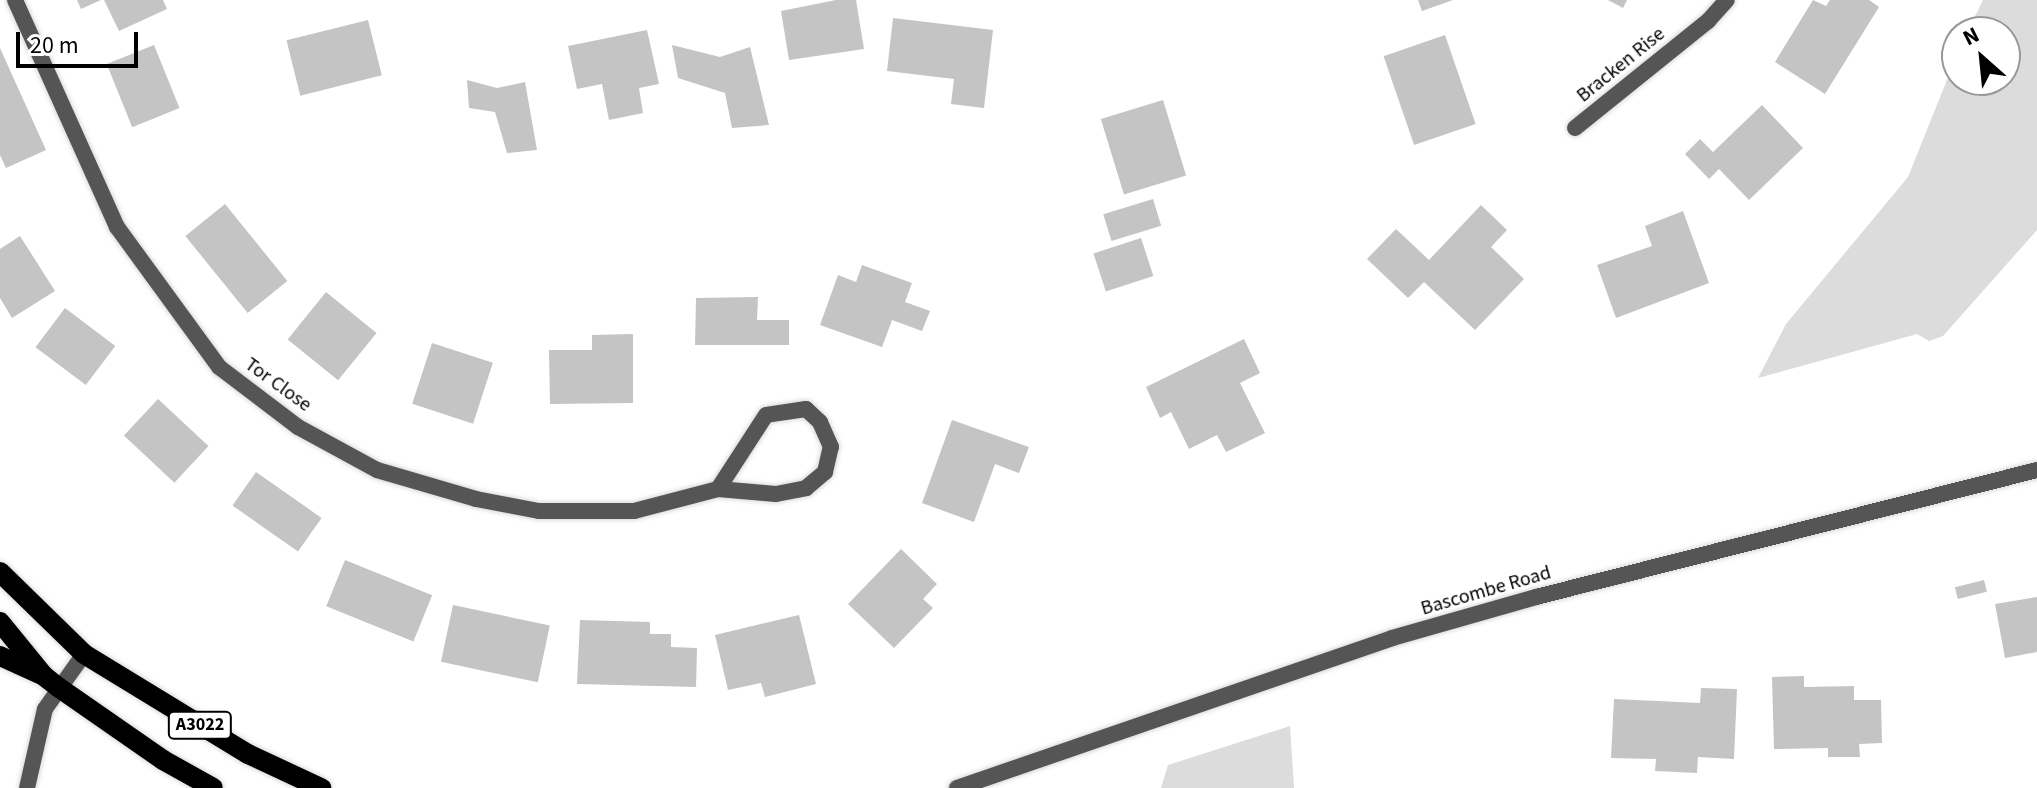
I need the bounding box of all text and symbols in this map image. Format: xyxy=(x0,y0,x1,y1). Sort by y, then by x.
scale bar xyxy=(20,16,142,66)
north arrow xyxy=(1941,16,2021,96)
text: N xyxy=(1957,19,1985,54)
street label: Bracken Rise xyxy=(1572,22,1670,108)
text: 20 m xyxy=(30,28,79,63)
street label: Tor Close xyxy=(240,353,316,417)
street label: Bascombe Road xyxy=(1418,561,1554,621)
road number: A3022 xyxy=(166,711,234,739)

